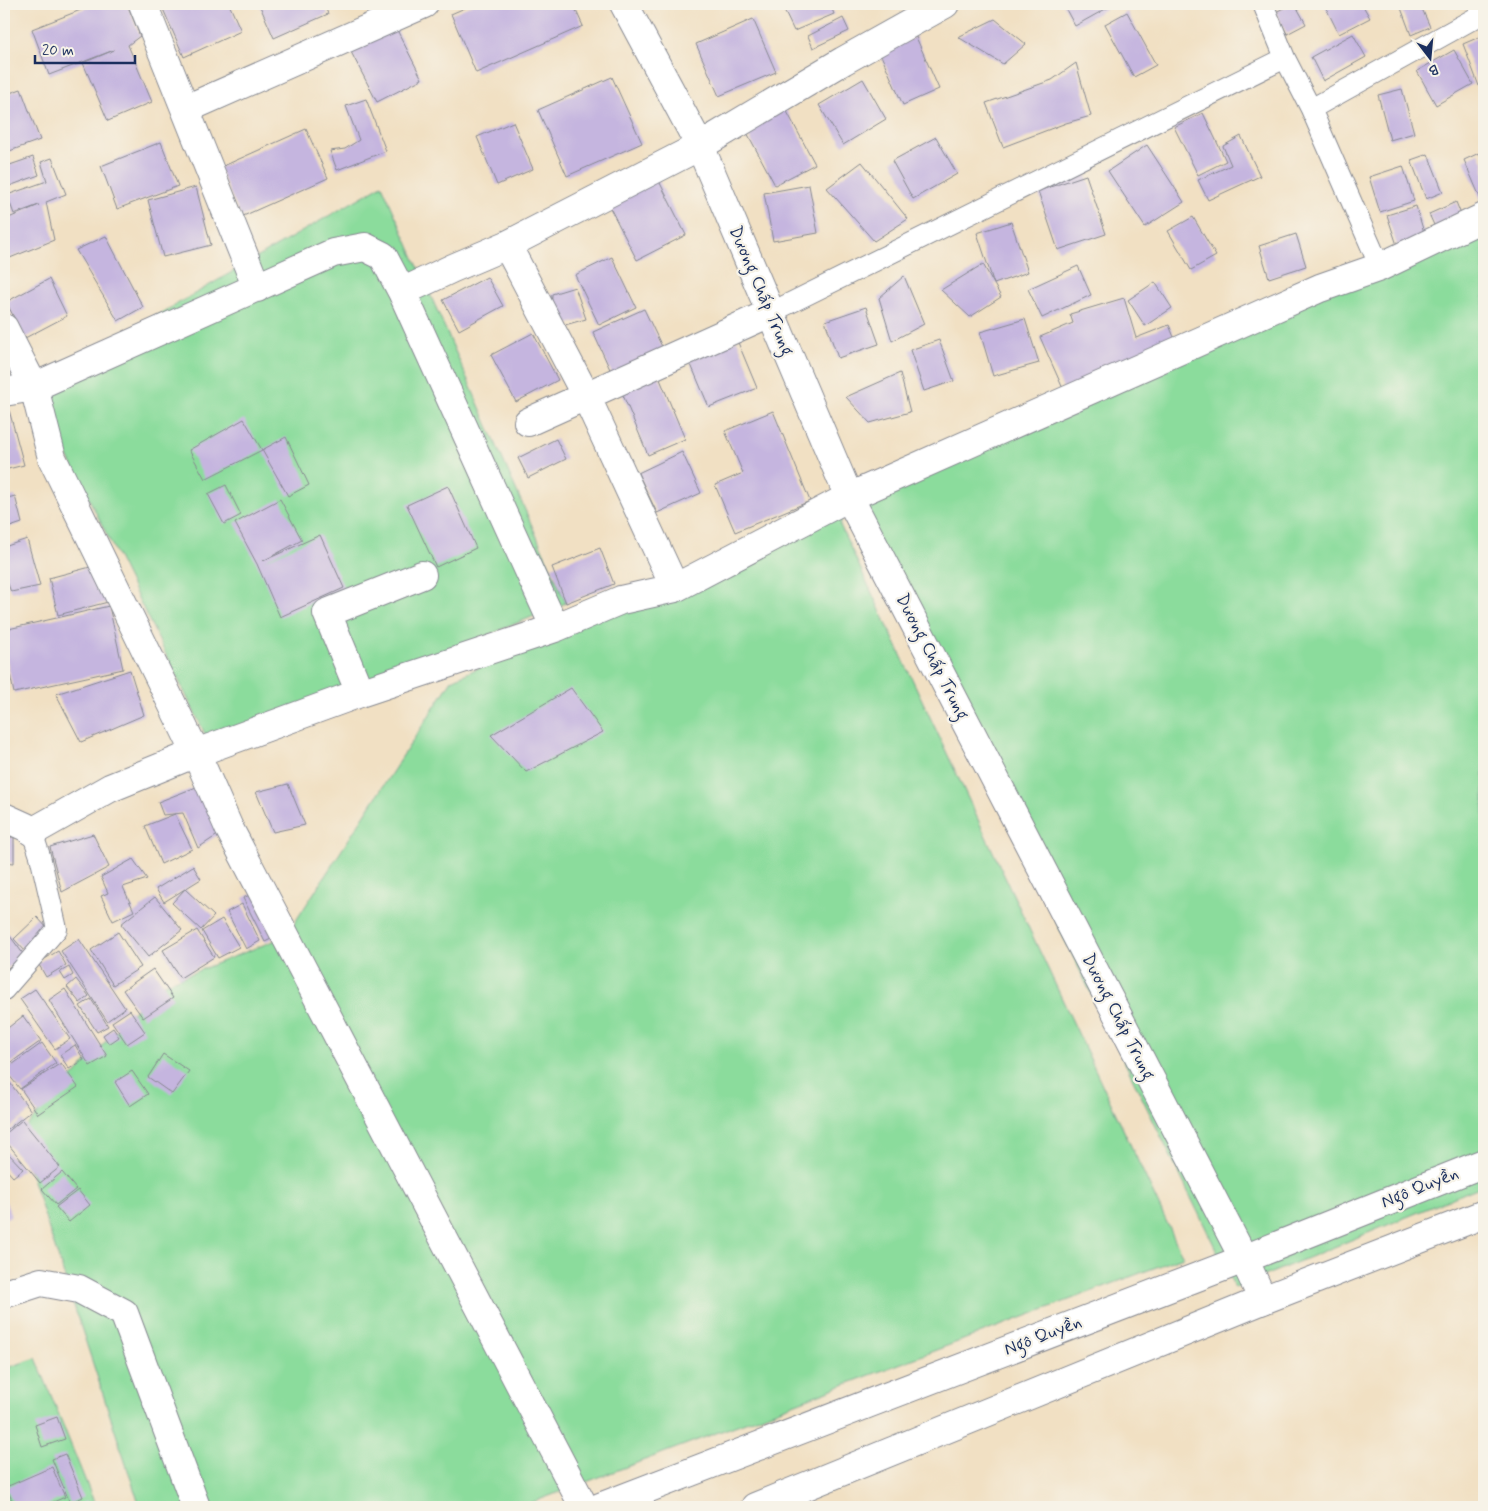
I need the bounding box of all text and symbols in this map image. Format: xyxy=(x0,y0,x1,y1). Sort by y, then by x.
scale bar xyxy=(35,32,135,64)
north arrow xyxy=(1406,32,1456,82)
text: 20 m xyxy=(42,41,74,61)
text: B xyxy=(1426,60,1440,79)
street label: Dương Chấp Trung xyxy=(721,222,799,360)
street label: Dương Chấp Trung xyxy=(888,590,974,725)
street label: Dương Chấp Trung xyxy=(1074,950,1160,1085)
street label: Ngô Quyền xyxy=(1378,1162,1463,1216)
street label: Ngô Quyền xyxy=(1001,1310,1086,1364)

